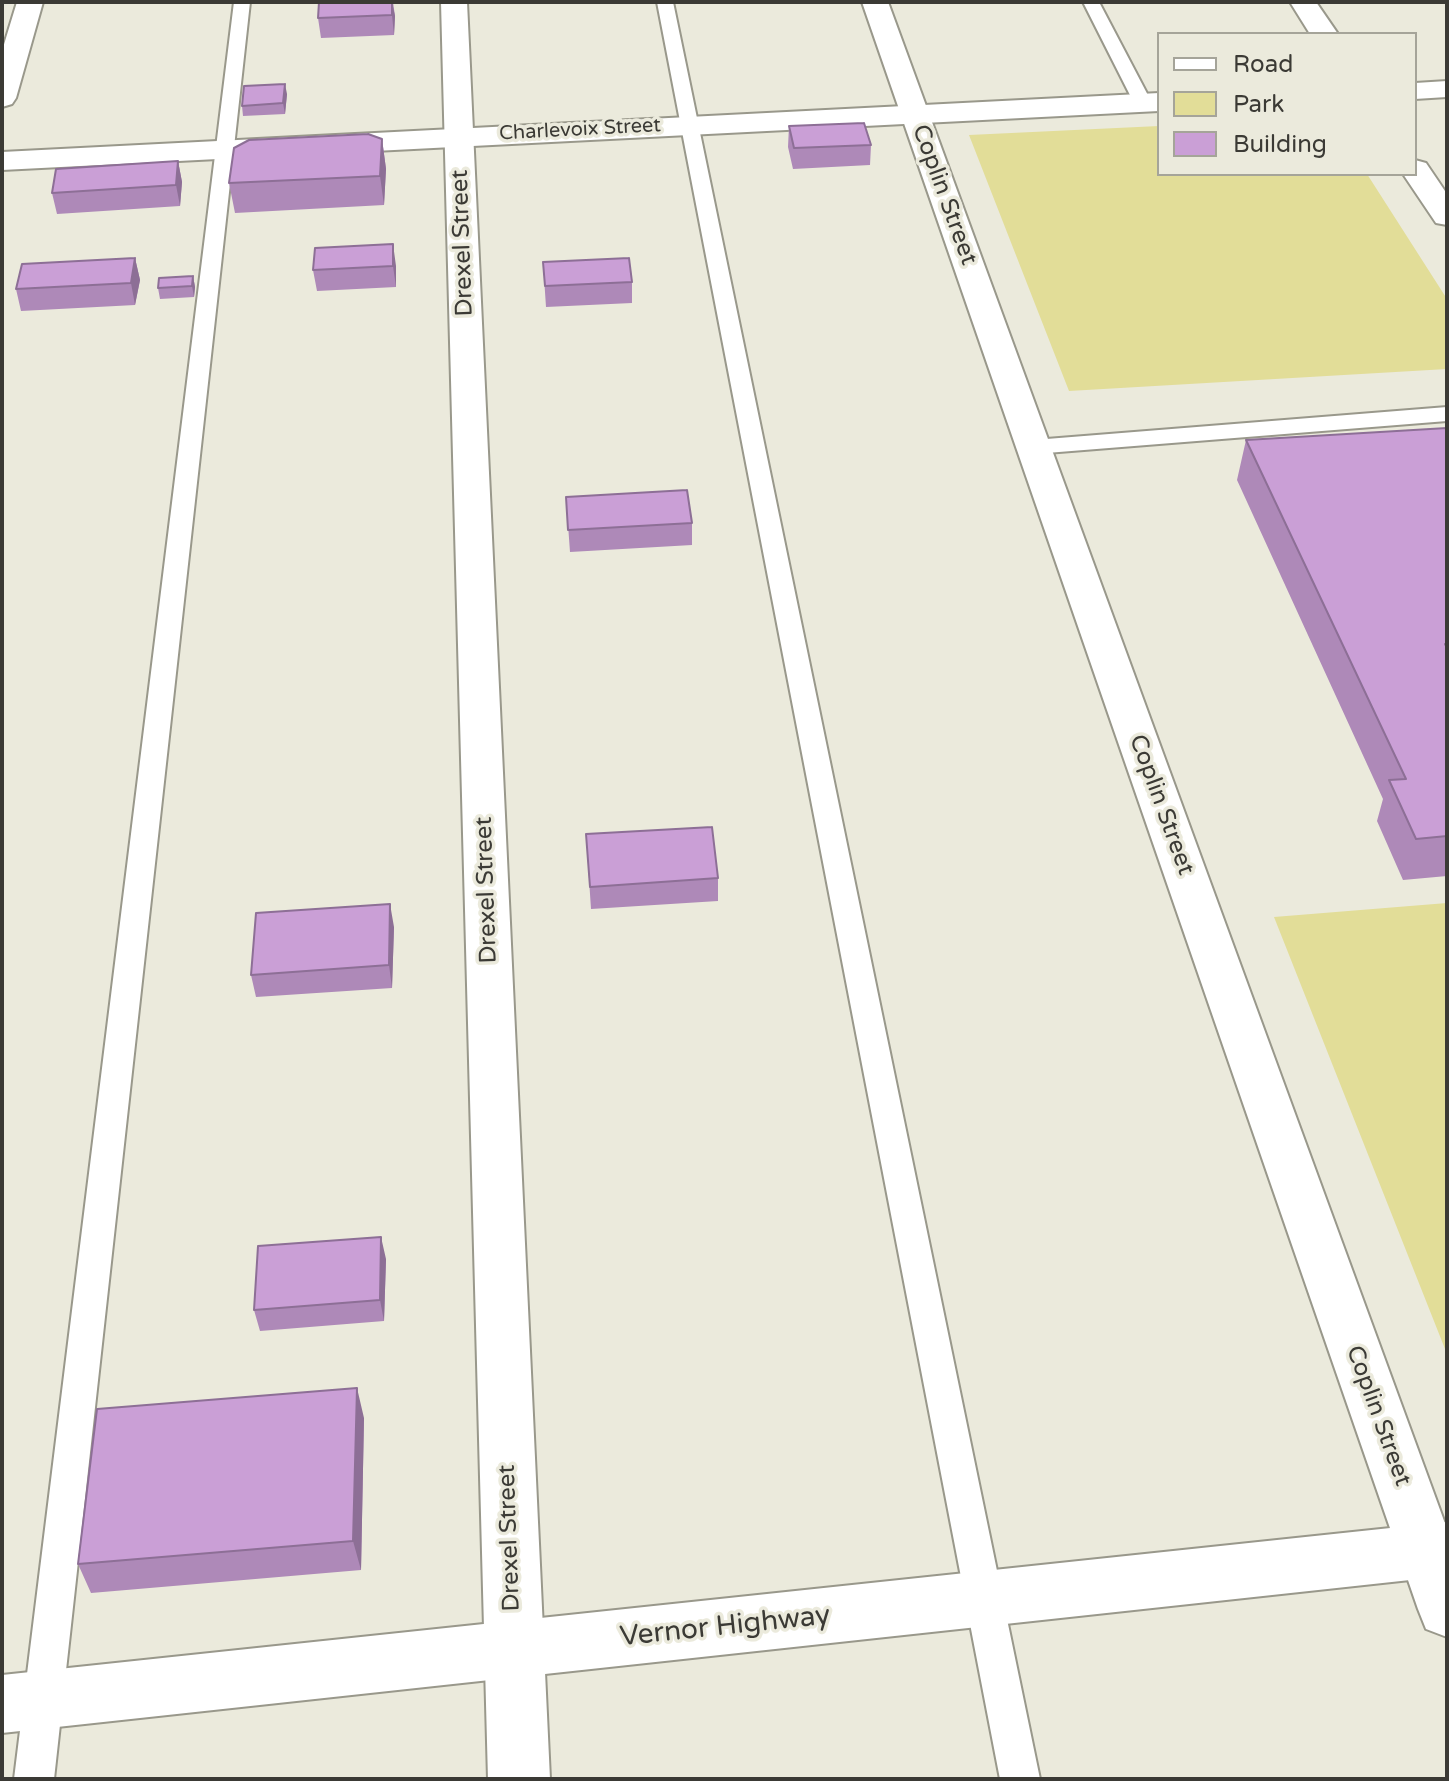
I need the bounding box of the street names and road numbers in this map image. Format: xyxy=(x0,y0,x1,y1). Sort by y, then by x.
street label: Charlevoix Street xyxy=(499,114,661,146)
street label: Coplin Street xyxy=(905,121,983,269)
street label: Drexel Street xyxy=(446,169,480,317)
street label: Coplin Street xyxy=(1122,731,1200,879)
street label: Drexel Street xyxy=(470,816,504,964)
street label: Coplin Street xyxy=(1339,1342,1417,1490)
street label: Drexel Street xyxy=(493,1464,527,1612)
street label: Vernor Highway xyxy=(618,1599,832,1655)

